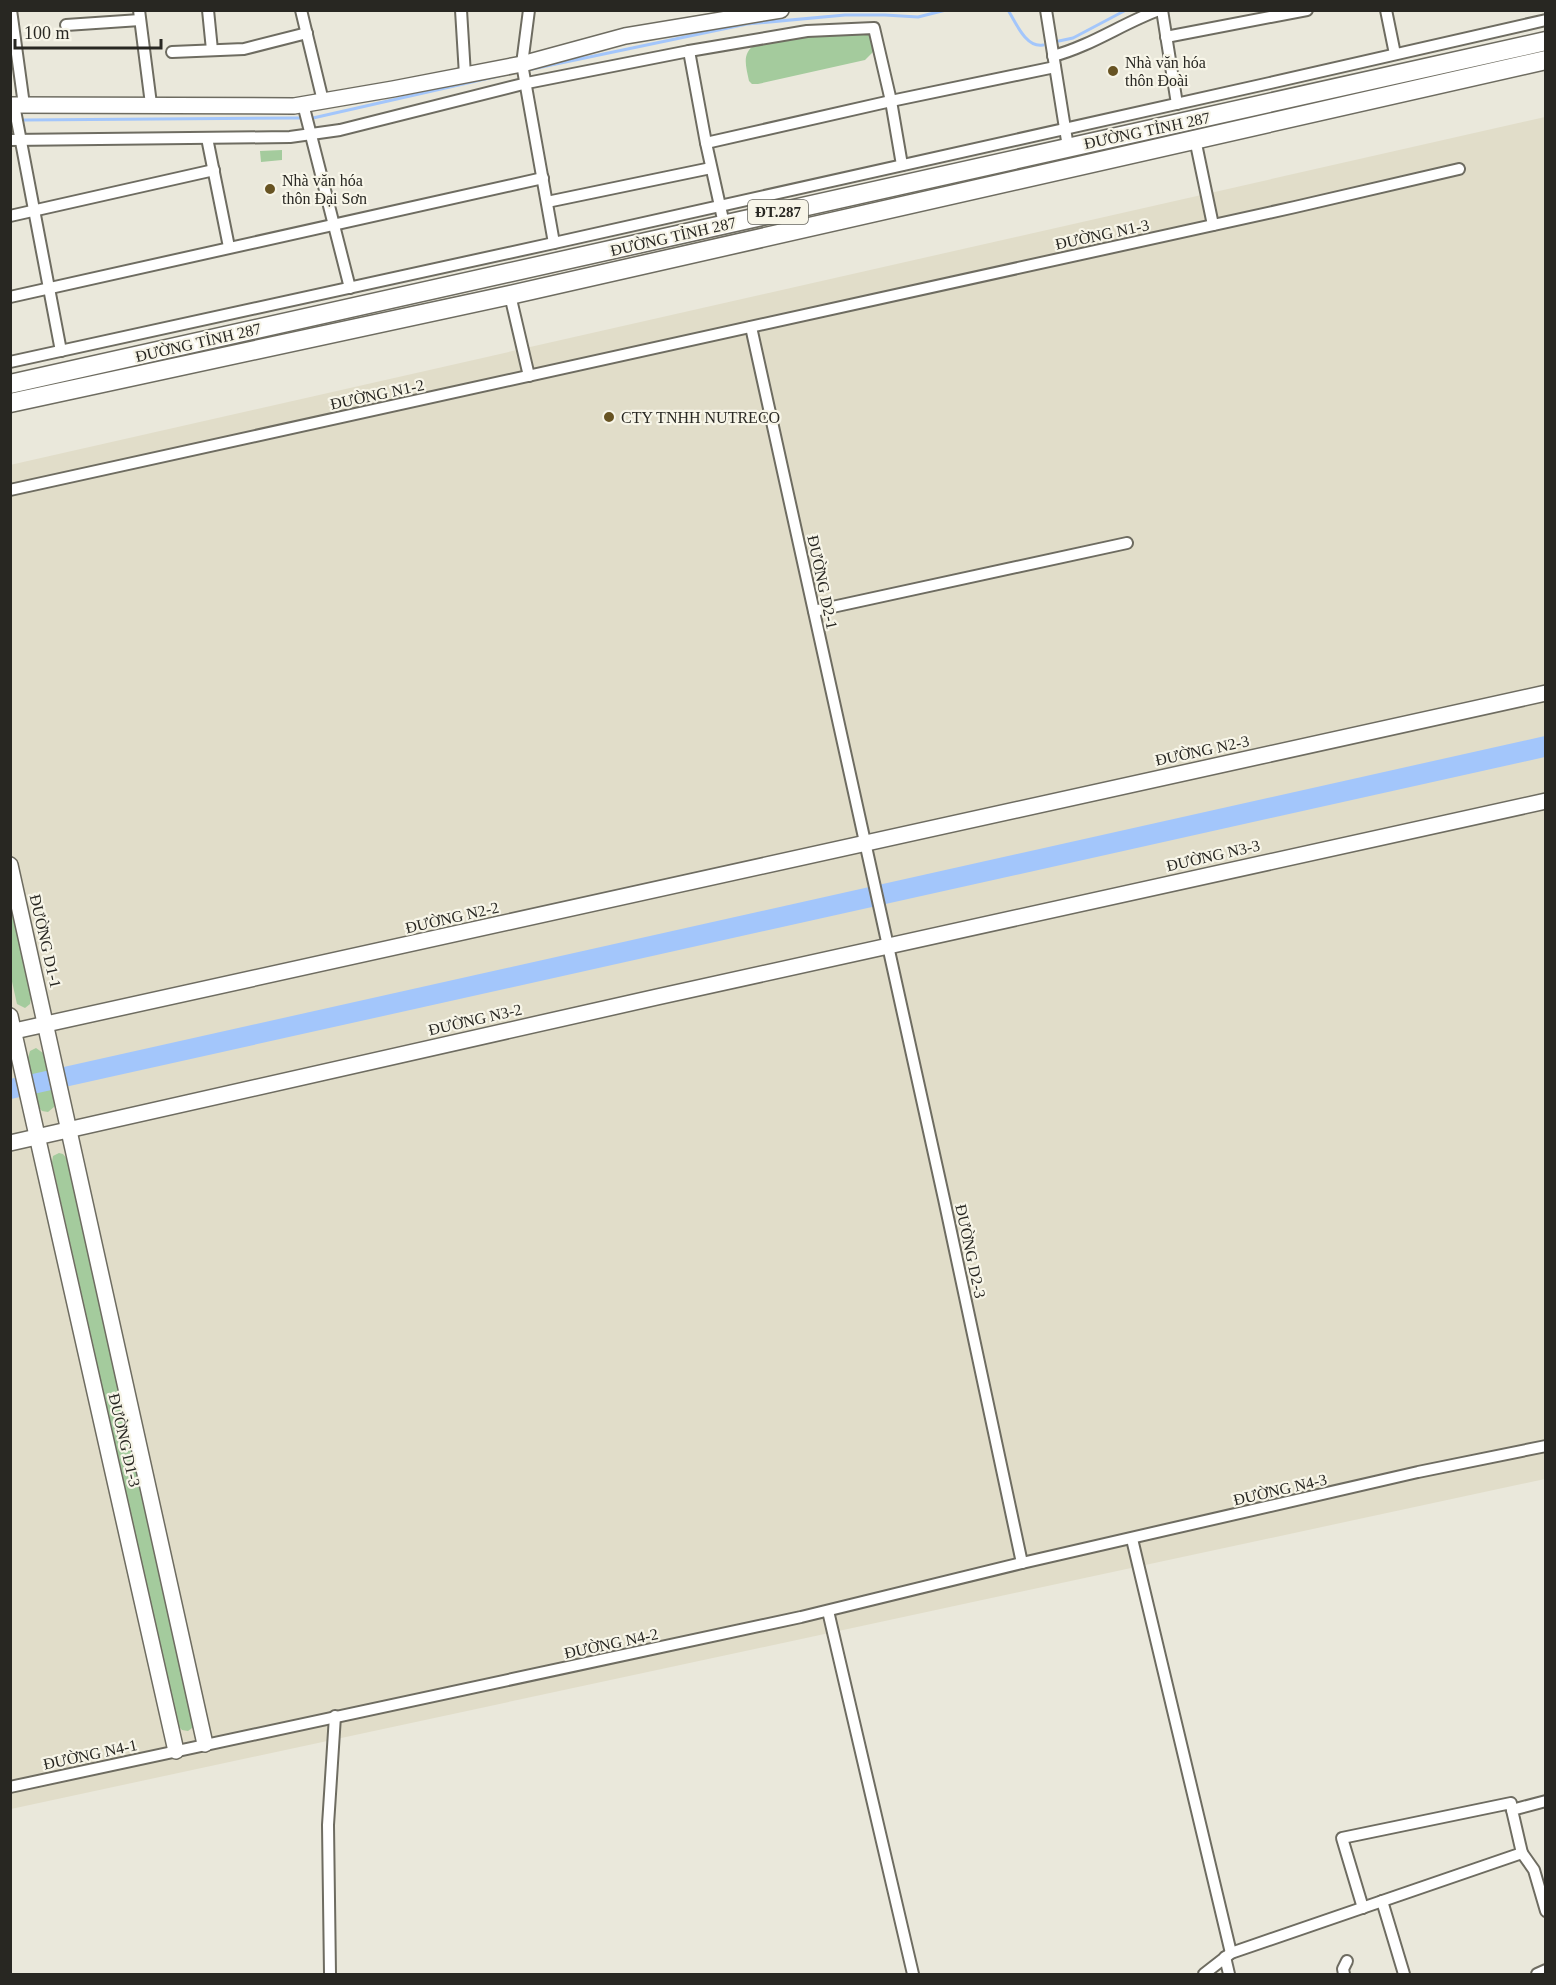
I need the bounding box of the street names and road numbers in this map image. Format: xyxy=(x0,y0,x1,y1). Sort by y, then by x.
street label: ĐƯỜNG TỈNH 287 xyxy=(1082,108,1212,152)
road number: ĐT.287 xyxy=(748,200,808,224)
street label: ĐƯỜNG TỈNH 287 xyxy=(608,213,738,259)
street label: ĐƯỜNG N1-3 xyxy=(1053,215,1151,253)
street label: ĐƯỜNG TỈNH 287 xyxy=(133,319,263,365)
street label: ĐƯỜNG N1-2 xyxy=(328,375,426,413)
street label: ĐƯỜNG D2-1 xyxy=(804,533,842,631)
street label: ĐƯỜNG N2-3 xyxy=(1153,731,1251,769)
street label: ĐƯỜNG N3-3 xyxy=(1164,835,1262,875)
street label: ĐƯỜNG D1-1 xyxy=(26,892,66,990)
street label: ĐƯỜNG N2-2 xyxy=(403,897,501,937)
street label: ĐƯỜNG N3-2 xyxy=(426,999,524,1039)
street label: ĐƯỜNG D2-3 xyxy=(952,1202,990,1300)
street label: ĐƯỜNG D1-3 xyxy=(105,1391,145,1489)
street label: ĐƯỜNG N4-3 xyxy=(1231,1469,1329,1509)
street label: ĐƯỜNG N4-2 xyxy=(562,1624,660,1662)
street label: ĐƯỜNG N4-1 xyxy=(41,1735,139,1773)

